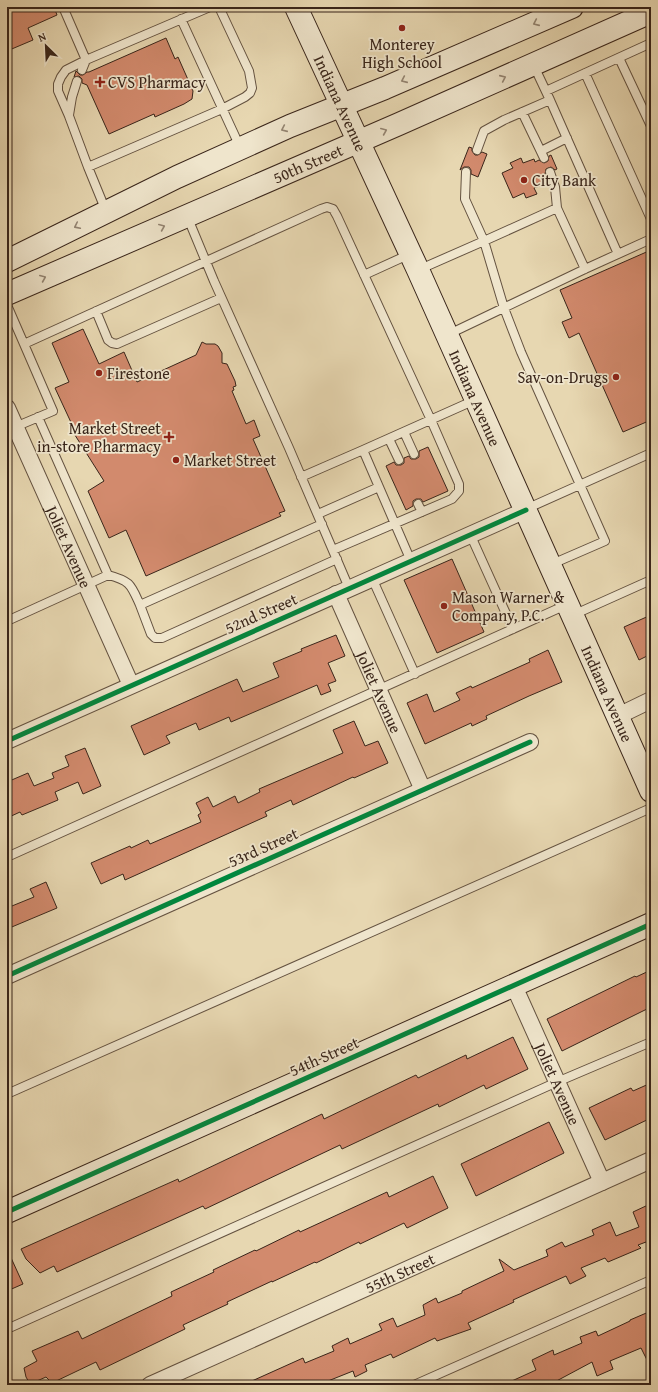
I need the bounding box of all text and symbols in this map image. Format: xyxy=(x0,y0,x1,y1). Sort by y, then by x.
one-way arrow xyxy=(533,18,540,26)
marker: Monterey High School xyxy=(397,23,407,33)
north arrow xyxy=(26,26,66,66)
text: N xyxy=(35,28,49,46)
place label: Monterey High School xyxy=(362,32,443,74)
street label: Indiana Avenue xyxy=(308,51,373,155)
place label: CVS Pharmacy xyxy=(108,70,206,94)
one-way arrow xyxy=(401,75,408,83)
one-way arrow xyxy=(499,75,507,83)
marker: CVS Pharmacy xyxy=(95,77,105,87)
one-way arrow xyxy=(280,124,288,132)
one-way arrow xyxy=(381,127,388,135)
street label: 50th Street xyxy=(269,138,347,189)
place label: City Bank xyxy=(532,168,597,192)
marker: City Bank xyxy=(519,175,529,185)
one-way arrow xyxy=(74,221,82,229)
one-way arrow xyxy=(159,223,166,231)
one-way arrow xyxy=(38,275,46,283)
street label: Indiana Avenue xyxy=(443,346,507,450)
place label: Firestone xyxy=(107,361,170,385)
place label: Sav-on-Drugs xyxy=(517,365,608,389)
marker: Firestone xyxy=(94,368,104,378)
marker: Sav-on-Drugs xyxy=(611,372,621,382)
place label: Market Street in-store Pharmacy xyxy=(37,416,161,458)
marker: Market Street in-store Pharmacy xyxy=(164,432,174,442)
place label: Market Street xyxy=(184,448,277,472)
marker: Market Street xyxy=(171,455,181,465)
street label: Joliet Avenue xyxy=(39,500,98,592)
place label: Mason Warner & Company, P.C. xyxy=(452,585,564,627)
street label: 52nd Street xyxy=(221,586,301,640)
marker: Mason Warner & Company, P.C. xyxy=(439,601,449,611)
street label: Indiana Avenue xyxy=(575,641,640,746)
street label: Joliet Avenue xyxy=(350,645,408,737)
street label: 53rd Street xyxy=(224,821,302,873)
street label: 54th Street xyxy=(285,1030,363,1082)
street label: Joliet Avenue xyxy=(528,1037,587,1129)
street label: 55th Street xyxy=(361,1246,439,1299)

